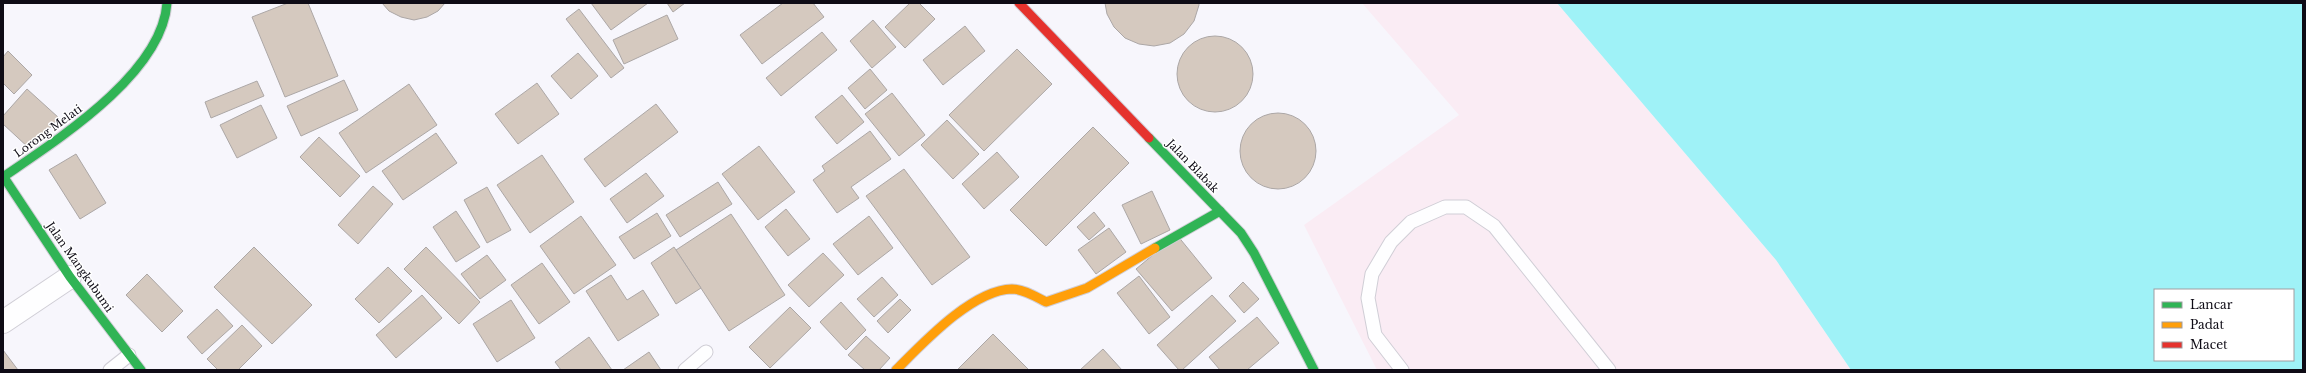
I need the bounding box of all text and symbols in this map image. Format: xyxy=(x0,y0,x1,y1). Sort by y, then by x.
street label: Lorong Melati xyxy=(11,102,85,160)
street label: Jalan Blabak xyxy=(1163,135,1222,196)
street label: Jalan Mangkubumi xyxy=(42,218,117,315)
legend xyxy=(2154,289,2294,361)
text: Lancar xyxy=(2190,297,2233,312)
text: Padat xyxy=(2190,317,2224,332)
text: Macet xyxy=(2190,337,2228,352)

